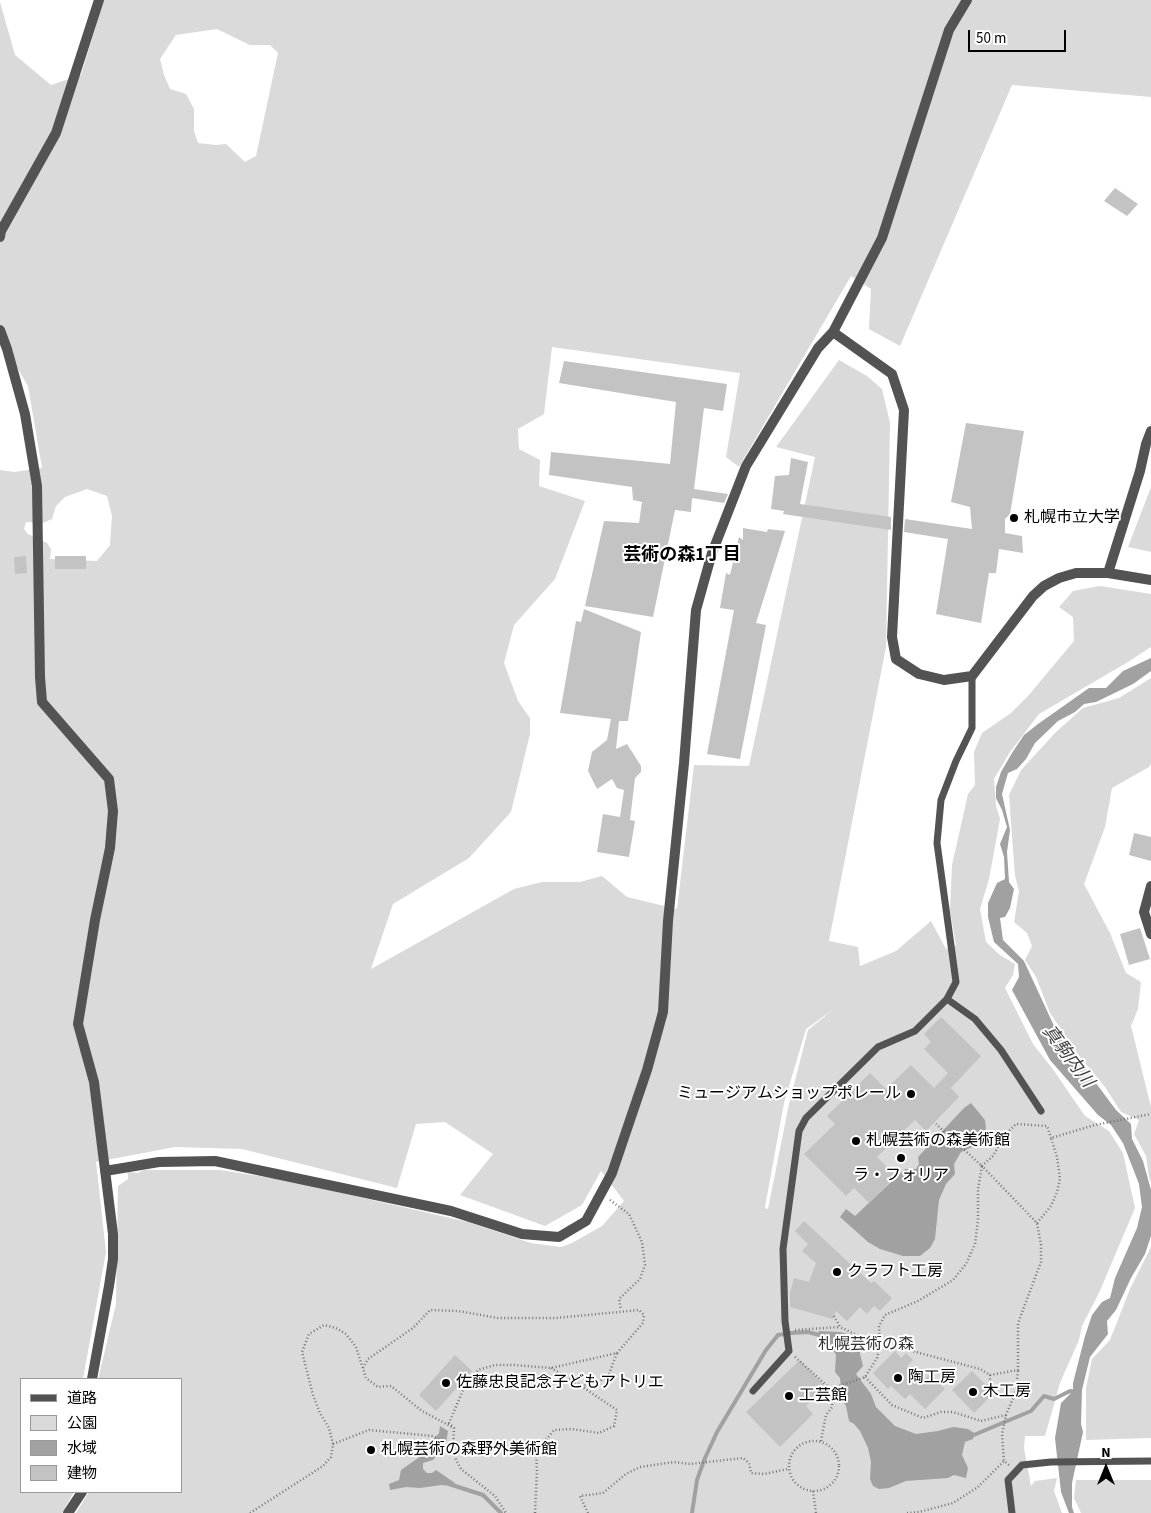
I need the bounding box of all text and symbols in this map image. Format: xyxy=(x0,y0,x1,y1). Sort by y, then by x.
scale bar xyxy=(971,20,1068,52)
text: 50 m xyxy=(976,28,1006,49)
place label: 札幌市立大学 xyxy=(1024,508,1120,528)
marker: 札幌市立大学 xyxy=(1008,512,1020,524)
district label: 芸術の森1丁目 xyxy=(623,545,741,567)
water label: 真駒内川 xyxy=(1037,1022,1097,1092)
place label: ミュージアムショップポレール xyxy=(677,1084,901,1104)
marker: ミュージアムショップポレール xyxy=(905,1088,917,1100)
place label: 札幌芸術の森美術館 xyxy=(866,1131,1010,1151)
marker: 札幌芸術の森美術館 xyxy=(850,1135,862,1147)
marker: ラ・フォリア xyxy=(895,1152,907,1164)
place label: ラ・フォリア xyxy=(853,1166,949,1186)
place label: クラフト工房 xyxy=(847,1262,943,1282)
marker: クラフト工房 xyxy=(831,1266,843,1278)
park label: 札幌芸術の森 xyxy=(818,1335,914,1355)
place label: 陶工房 xyxy=(908,1368,956,1388)
marker: 陶工房 xyxy=(892,1372,904,1384)
place label: 佐藤忠良記念子どもアトリエ xyxy=(456,1373,664,1393)
marker: 佐藤忠良記念子どもアトリエ xyxy=(440,1377,452,1389)
legend xyxy=(20,1378,182,1493)
place label: 木工房 xyxy=(983,1382,1031,1402)
place label: 工芸館 xyxy=(799,1386,847,1406)
marker: 木工房 xyxy=(967,1386,979,1398)
text: 道路 xyxy=(67,1388,97,1409)
marker: 工芸館 xyxy=(783,1390,795,1402)
text: 公園 xyxy=(67,1413,97,1434)
text: 水域 xyxy=(67,1438,97,1459)
place label: 札幌芸術の森野外美術館 xyxy=(381,1440,557,1460)
north arrow xyxy=(1081,1443,1131,1493)
text: N xyxy=(1101,1443,1111,1463)
marker: 札幌芸術の森野外美術館 xyxy=(365,1444,377,1456)
text: 建物 xyxy=(67,1463,97,1484)

